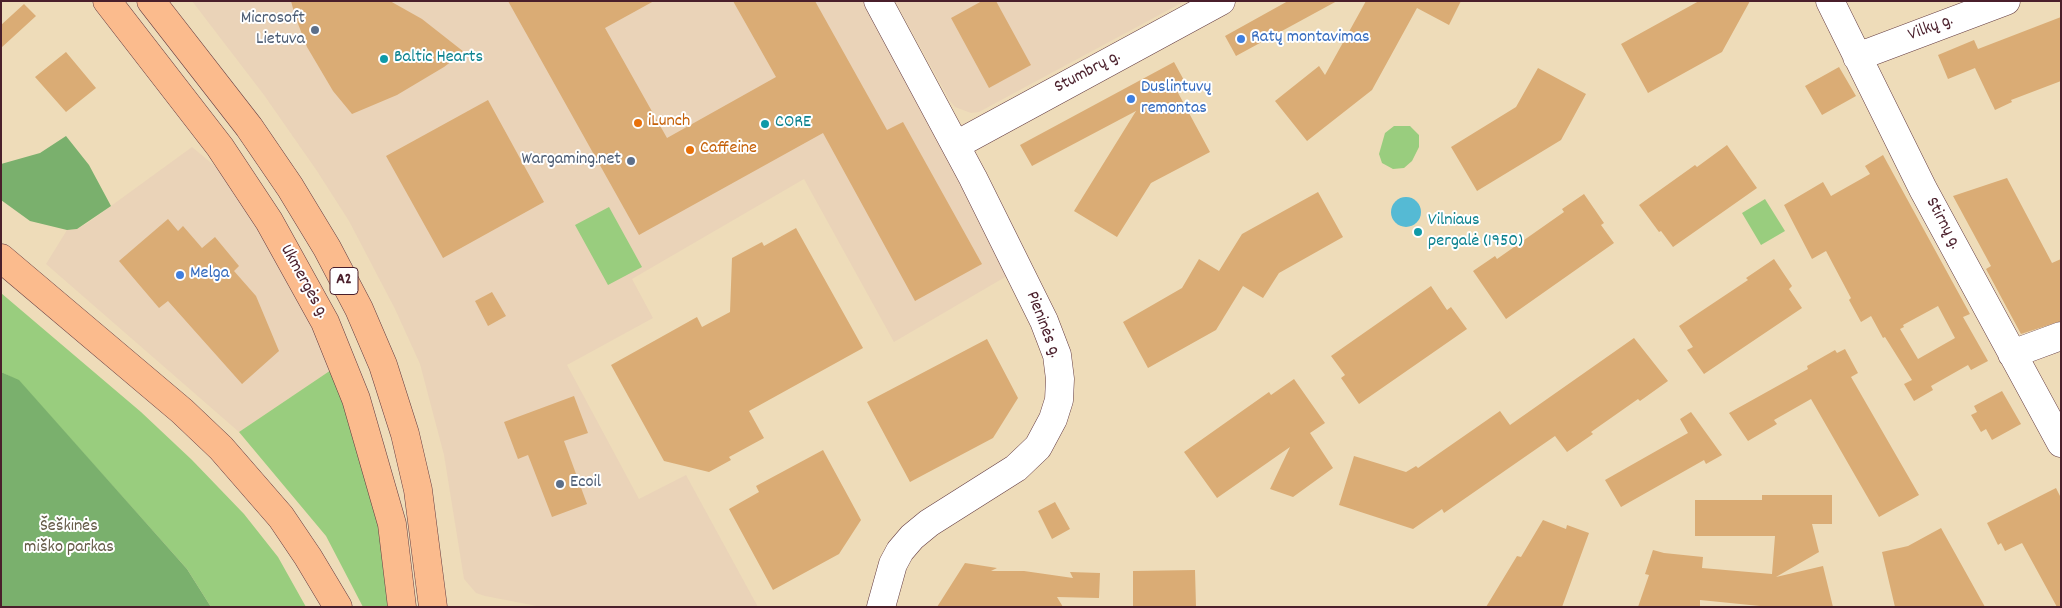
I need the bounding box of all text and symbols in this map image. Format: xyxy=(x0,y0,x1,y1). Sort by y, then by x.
place label: Microsoft Lietuva xyxy=(241,9,305,52)
street label: Vilkų g. xyxy=(1905,11,1957,47)
marker: Microsoft Lietuva xyxy=(309,24,321,36)
place label: Ratų montavimas xyxy=(1251,28,1370,50)
marker: Ratų montavimas xyxy=(1235,33,1247,45)
street label: Stumbrų g. xyxy=(1051,47,1125,99)
place label: Baltic Hearts xyxy=(394,48,483,70)
marker: Baltic Hearts xyxy=(378,53,390,65)
place label: Duslintuvų remontas xyxy=(1141,78,1211,120)
marker: Duslintuvų remontas xyxy=(1125,93,1137,105)
place label: iLunch xyxy=(648,112,690,134)
place label: CORE xyxy=(775,113,811,135)
marker: iLunch xyxy=(632,117,644,129)
marker: CORE xyxy=(759,118,771,130)
place label: Caffeine xyxy=(700,139,757,161)
marker: Caffeine xyxy=(684,144,696,156)
place label: Wargaming.net xyxy=(521,150,621,172)
marker: Wargaming.net xyxy=(625,155,637,167)
street label: Stirnų g. xyxy=(1919,194,1965,254)
place label: Vilniaus pergalė (1950) xyxy=(1428,211,1523,253)
marker: Vilniaus pergalė (1950) xyxy=(1412,226,1424,238)
street label: Ukmergės g. xyxy=(274,241,332,323)
place label: Melga xyxy=(190,264,229,286)
road number: A2 xyxy=(330,268,358,294)
marker: Melga xyxy=(174,269,186,281)
street label: Pieninės g. xyxy=(1019,289,1065,361)
place label: Ecoil xyxy=(570,473,601,495)
marker: Ecoil xyxy=(554,478,566,490)
park label: Šeškinės miško parkas xyxy=(24,517,114,560)

